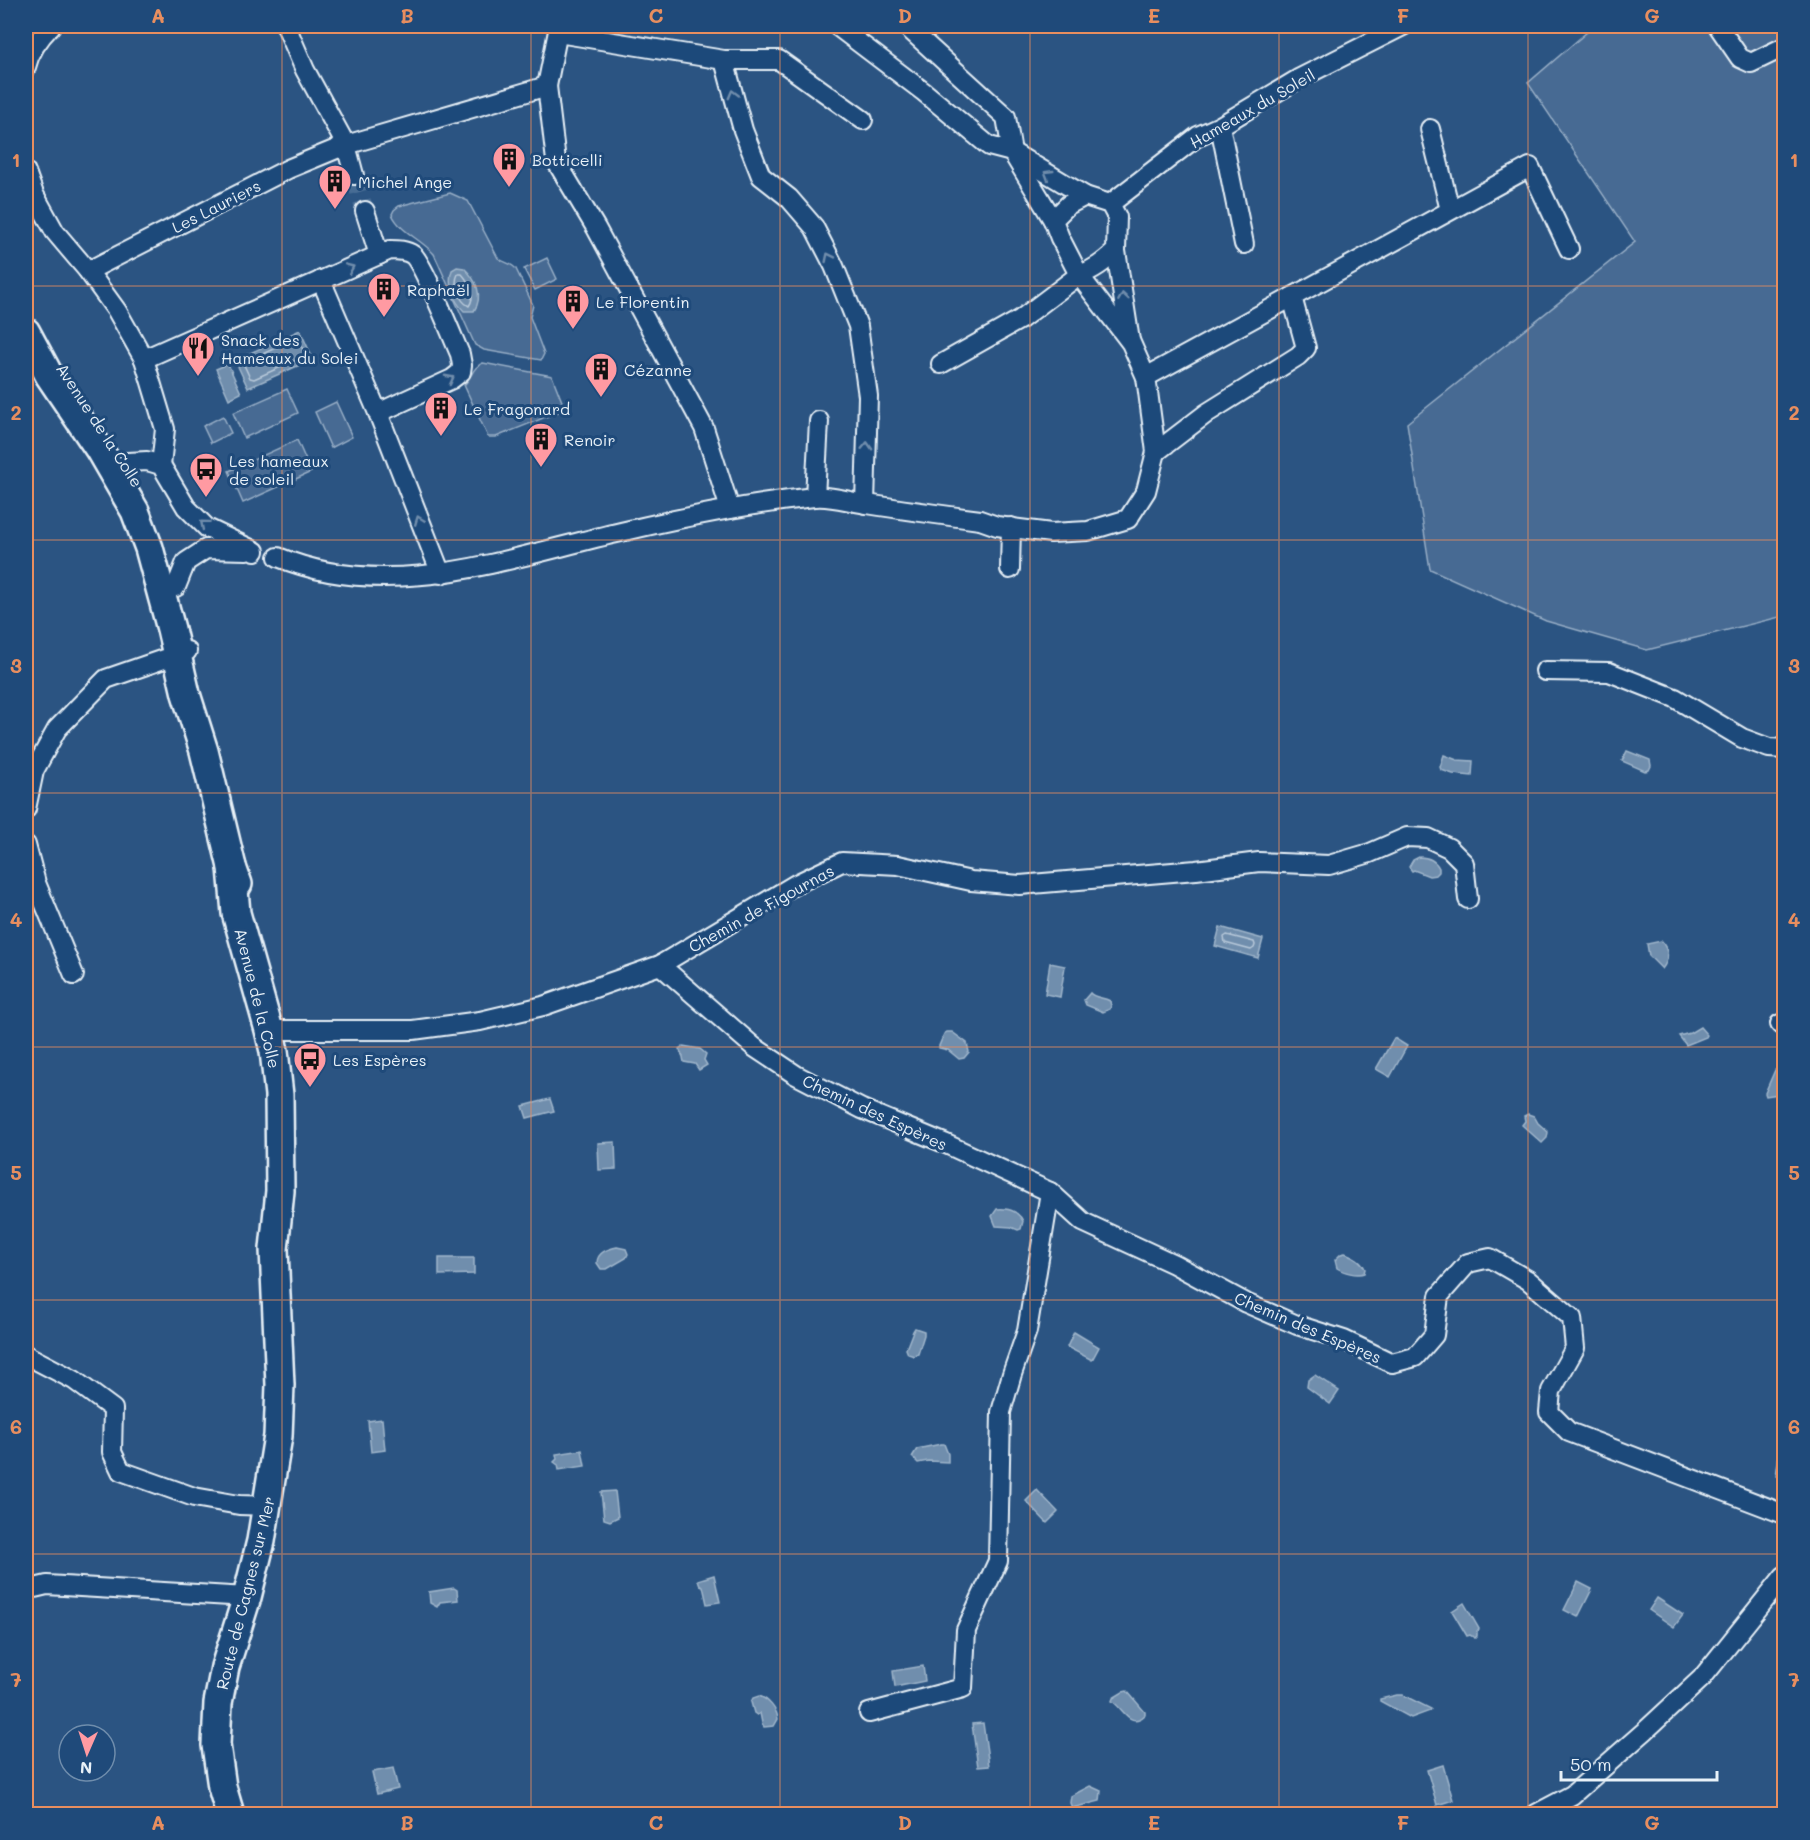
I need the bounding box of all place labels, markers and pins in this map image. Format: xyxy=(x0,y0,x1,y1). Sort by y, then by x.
building icon: Botticelli xyxy=(491,141,527,188)
place label: Botticelli xyxy=(532,149,603,170)
building icon: Michel Ange xyxy=(317,163,353,210)
place label: Michel Ange xyxy=(358,171,452,192)
building icon: Raphaël xyxy=(366,271,402,318)
place label: Raphaël xyxy=(407,279,470,300)
building icon: Le Florentin xyxy=(555,283,591,330)
place label: Le Florentin xyxy=(596,291,690,312)
place label: Snack des Hameaux du Solei xyxy=(221,329,358,368)
restaurant icon: Snack des Hameaux du Solei xyxy=(180,330,216,377)
building icon: Cézanne xyxy=(583,351,619,398)
place label: Cézanne xyxy=(624,359,692,380)
building icon: Le Fragonard xyxy=(423,390,459,437)
place label: Le Fragonard xyxy=(464,398,570,419)
building icon: Renoir xyxy=(523,421,559,468)
place label: Renoir xyxy=(564,429,615,450)
place label: Les hameaux de soleil xyxy=(229,450,329,489)
bus stop icon: Les hameaux de soleil xyxy=(188,451,224,498)
bus stop icon: Les Espères xyxy=(292,1041,328,1088)
place label: Les Espères xyxy=(333,1049,427,1070)

